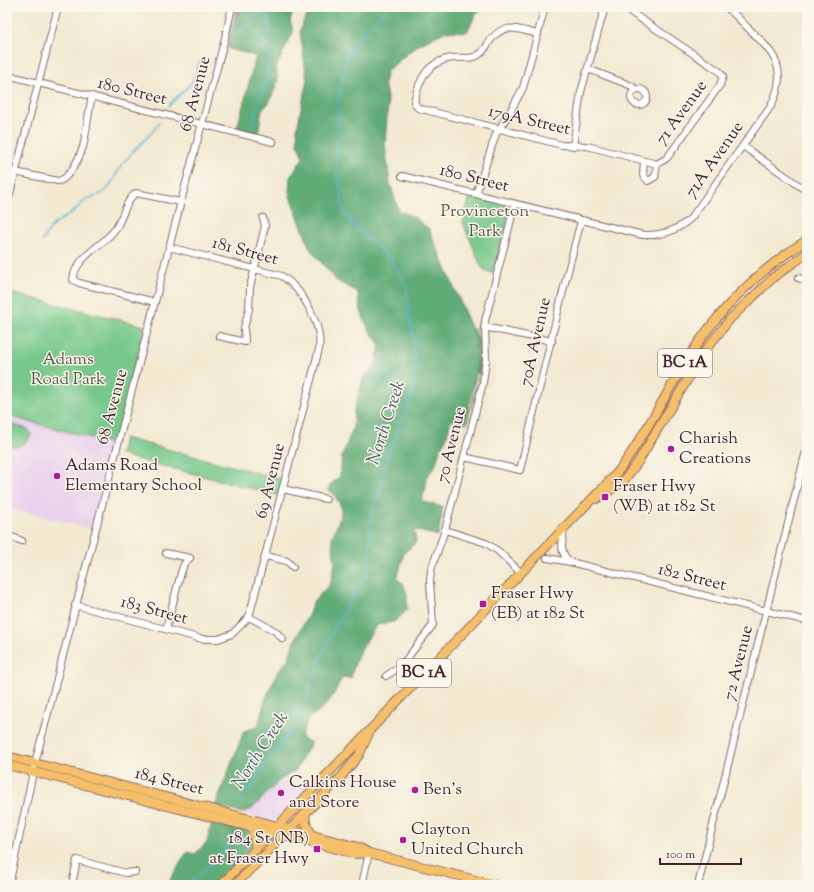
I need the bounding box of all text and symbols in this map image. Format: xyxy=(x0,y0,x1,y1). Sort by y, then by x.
street label: 68 Avenue xyxy=(174,53,218,134)
street label: 180 Street xyxy=(95,72,169,112)
street label: 71 Avenue xyxy=(650,76,714,150)
street label: 179A Street xyxy=(486,100,573,142)
street label: 71A Avenue xyxy=(680,117,750,203)
street label: 180 Street xyxy=(437,159,511,199)
park label: Provinceton Park xyxy=(441,200,529,244)
street label: 181 Street xyxy=(209,232,281,272)
street label: 70A Avenue xyxy=(514,295,558,389)
park label: Adams Road Park xyxy=(31,348,105,392)
road number: BC 1A xyxy=(658,349,712,377)
street label: 68 Avenue xyxy=(91,366,135,447)
water label: North Creek xyxy=(361,378,413,468)
street label: 70 Avenue xyxy=(431,404,473,486)
place label: Charish Creations xyxy=(679,427,751,471)
street label: 69 Avenue xyxy=(250,441,292,521)
marker: Charish Creations xyxy=(666,444,676,454)
place label: Adams Road Elementary School xyxy=(65,454,202,498)
marker: Adams Road Elementary School xyxy=(52,471,62,481)
place label: Fraser Hwy (WB) at 182 St xyxy=(613,475,716,519)
marker: Fraser Hwy (WB) at 182 St xyxy=(600,492,610,502)
street label: 182 Street xyxy=(655,558,729,598)
place label: Fraser Hwy (EB) at 182 St xyxy=(491,582,585,626)
street label: 183 Street xyxy=(118,591,190,632)
marker: Fraser Hwy (EB) at 182 St xyxy=(478,599,488,609)
street label: 72 Avenue xyxy=(718,623,760,703)
road number: BC 1A xyxy=(397,659,451,687)
water label: North Creek xyxy=(226,707,296,795)
street label: 184 Street xyxy=(132,762,206,802)
place label: Calkins House and Store xyxy=(289,771,397,815)
place label: Ben's xyxy=(423,778,462,802)
marker: Ben's xyxy=(410,785,420,795)
marker: Calkins House and Store xyxy=(276,788,286,798)
place label: Clayton United Church xyxy=(411,818,524,862)
place label: 184 St (NB) at Fraser Hwy xyxy=(209,827,310,871)
marker: Clayton United Church xyxy=(398,835,408,845)
scale bar xyxy=(660,840,741,866)
marker: 184 St (NB) at Fraser Hwy xyxy=(312,844,322,854)
text: 100 m xyxy=(666,846,695,864)

